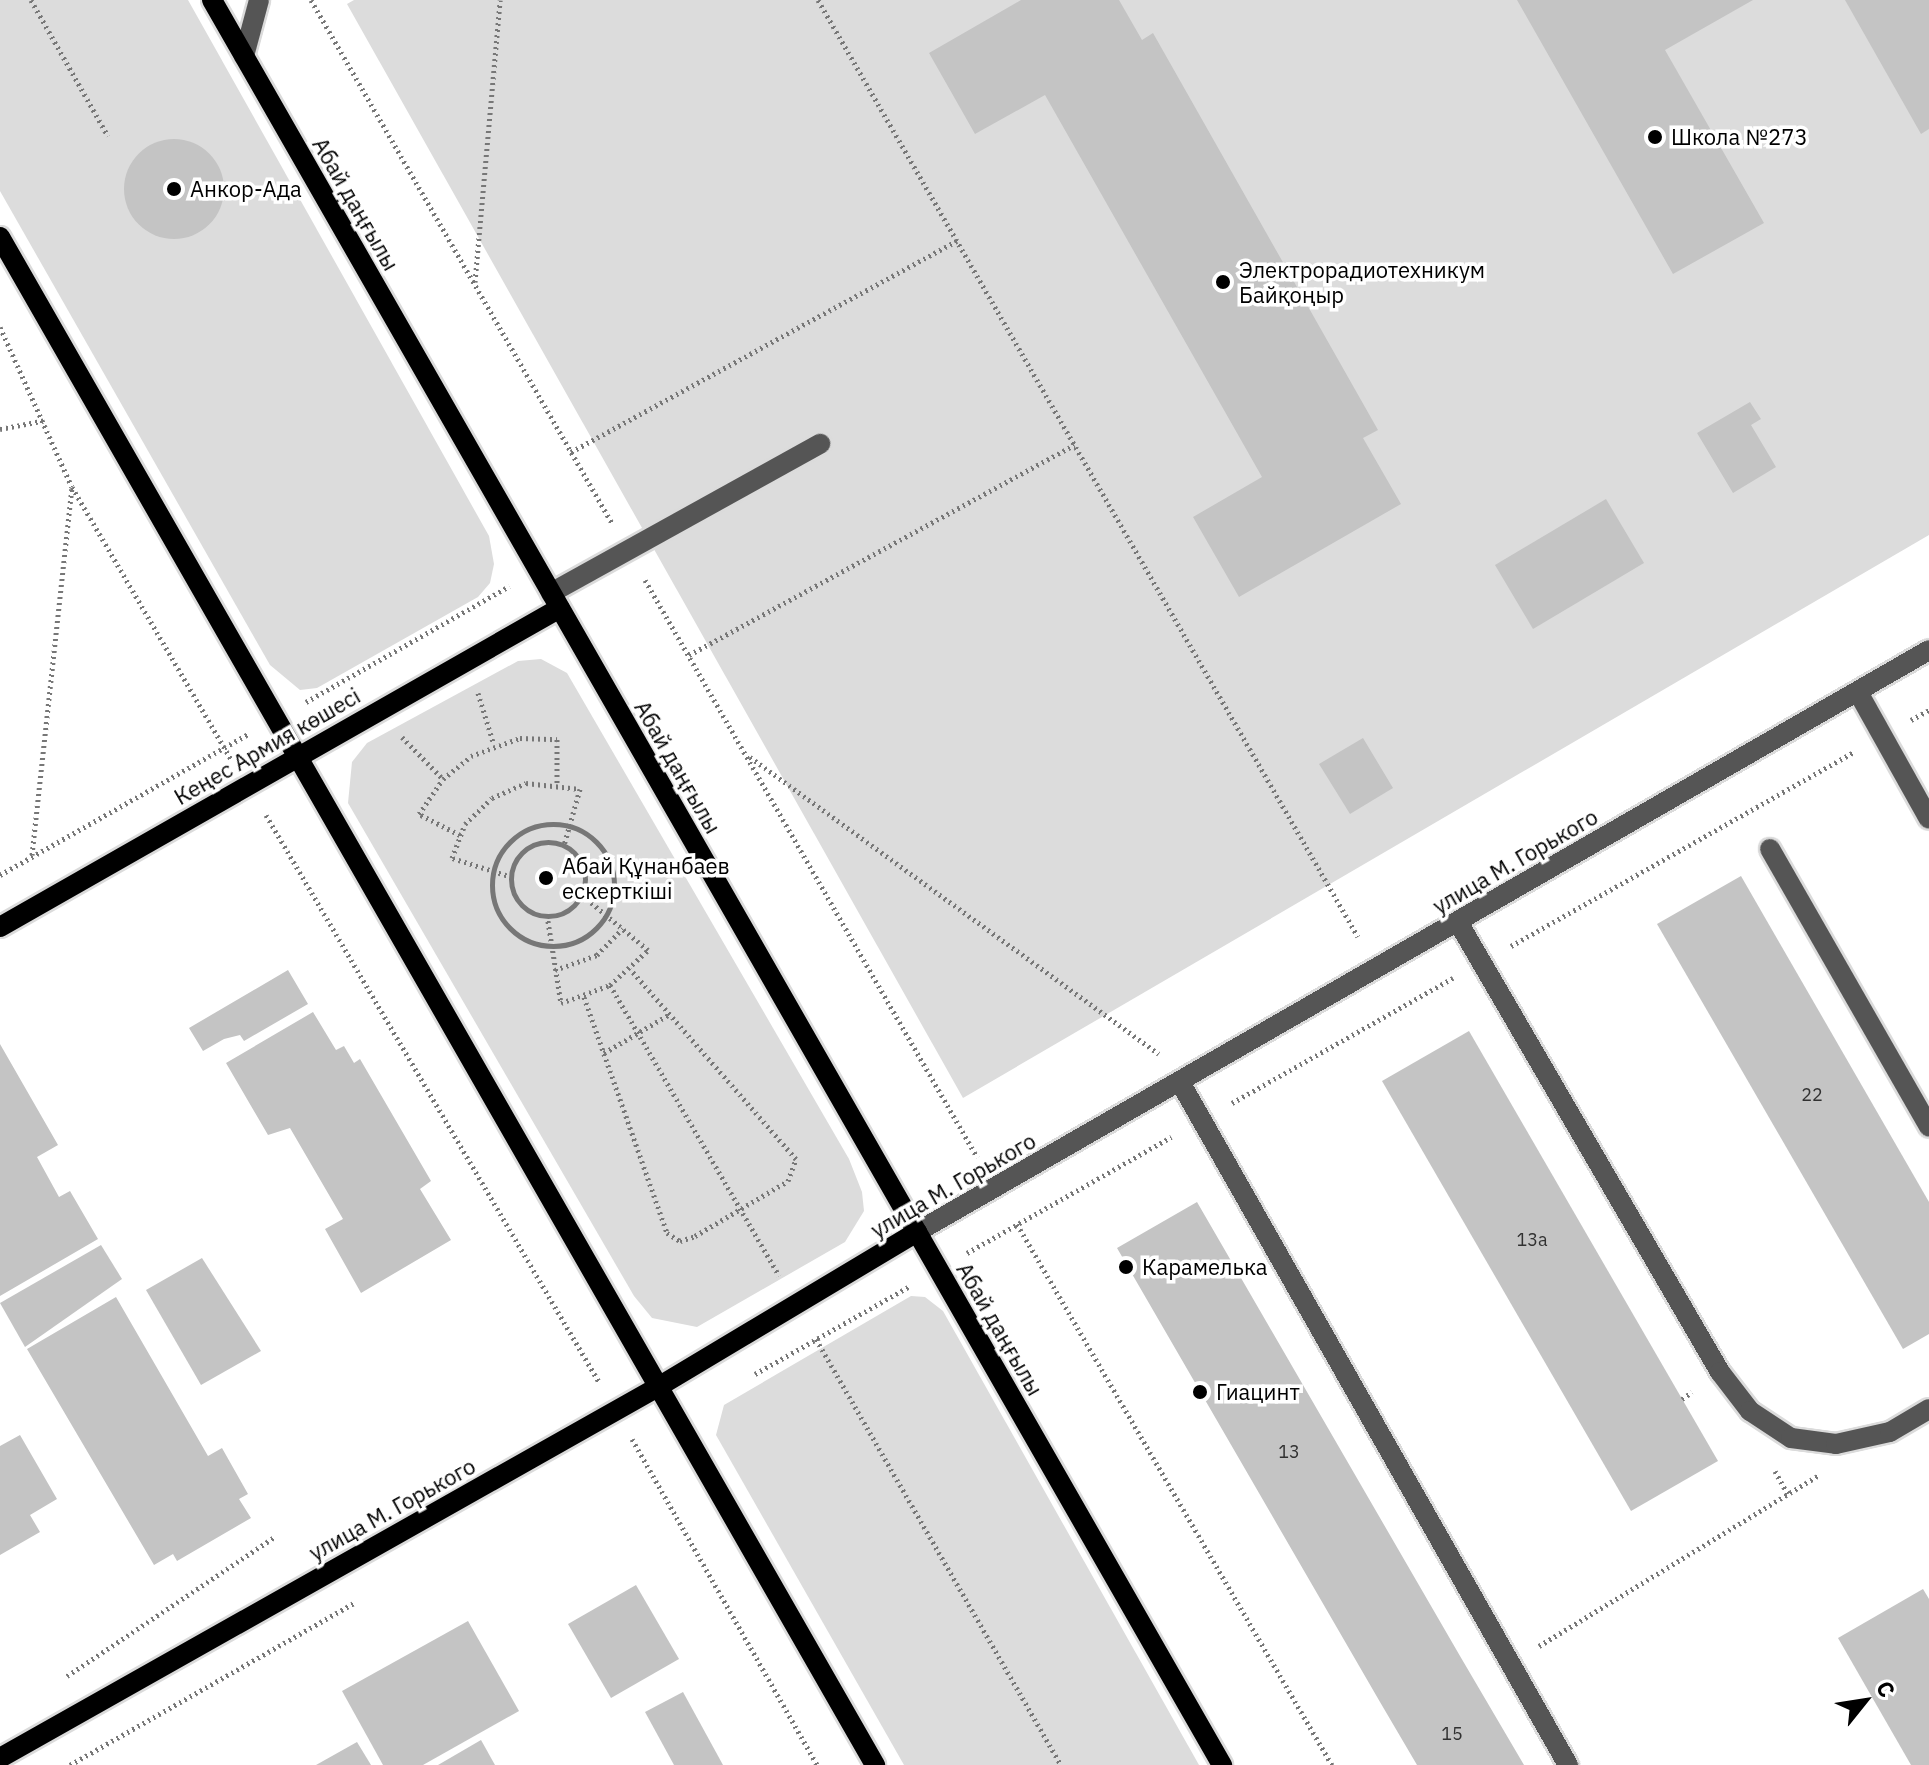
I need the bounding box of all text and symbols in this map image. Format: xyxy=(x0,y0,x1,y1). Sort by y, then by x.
place label: Школа №273 xyxy=(1671,124,1808,150)
marker: Школа №273 xyxy=(1646,128,1664,146)
street label: Абай даңғылы xyxy=(307,133,405,275)
place label: Анкор-Ада xyxy=(190,176,302,202)
marker: Анкор-Ада xyxy=(165,180,183,198)
place label: Электрорадиотехникум Байқоңыр xyxy=(1239,256,1485,308)
marker: Электрорадиотехникум Байқоңыр xyxy=(1214,273,1232,291)
street label: Кеңес Армия көшесі xyxy=(169,682,365,810)
street label: Абай даңғылы xyxy=(629,696,727,838)
street label: улица М. Горького xyxy=(1428,803,1602,919)
place label: Абай Құнанбаев ескерткіші xyxy=(562,852,730,904)
marker: Абай Құнанбаев ескерткіші xyxy=(537,869,555,887)
house number: 22 xyxy=(1801,1084,1823,1106)
street label: улица М. Горького xyxy=(866,1127,1040,1243)
house number: 13а xyxy=(1516,1229,1548,1251)
place label: Карамелька xyxy=(1142,1254,1268,1280)
street label: Абай даңғылы xyxy=(951,1258,1049,1400)
marker: Карамелька xyxy=(1117,1258,1135,1276)
place label: Гиацинт xyxy=(1216,1379,1300,1405)
marker: Гиацинт xyxy=(1191,1383,1209,1401)
house number: 13 xyxy=(1278,1441,1300,1463)
street label: улица М. Горького xyxy=(304,1452,480,1566)
north arrow xyxy=(1825,1661,1905,1741)
text: С xyxy=(1870,1675,1902,1702)
house number: 15 xyxy=(1441,1723,1463,1745)

